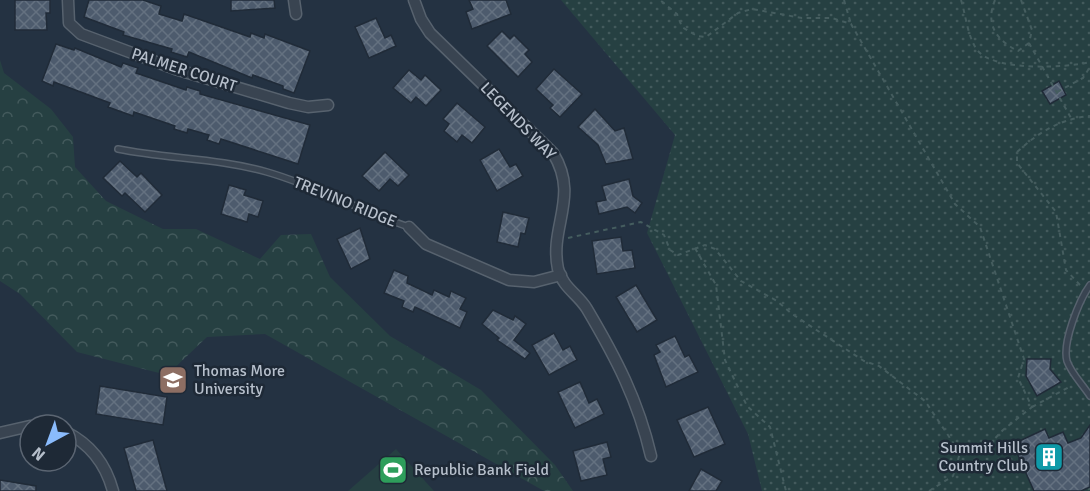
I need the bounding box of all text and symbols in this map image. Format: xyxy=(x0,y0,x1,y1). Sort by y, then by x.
street label: PALMER COURT xyxy=(129,44,239,96)
street label: LEGENDS WAY xyxy=(476,78,560,164)
street label: TREVINO RIDGE xyxy=(291,172,399,232)
place label: Thomas More University xyxy=(194,361,285,399)
school or university icon: Thomas More University xyxy=(157,364,189,396)
north arrow xyxy=(18,413,78,473)
place label: Summit Hills Country Club xyxy=(938,438,1028,476)
building icon: Summit Hills Country Club xyxy=(1033,441,1065,473)
text: N xyxy=(28,442,50,465)
sports icon: Republic Bank Field xyxy=(377,454,409,486)
place label: Republic Bank Field xyxy=(414,460,549,480)

